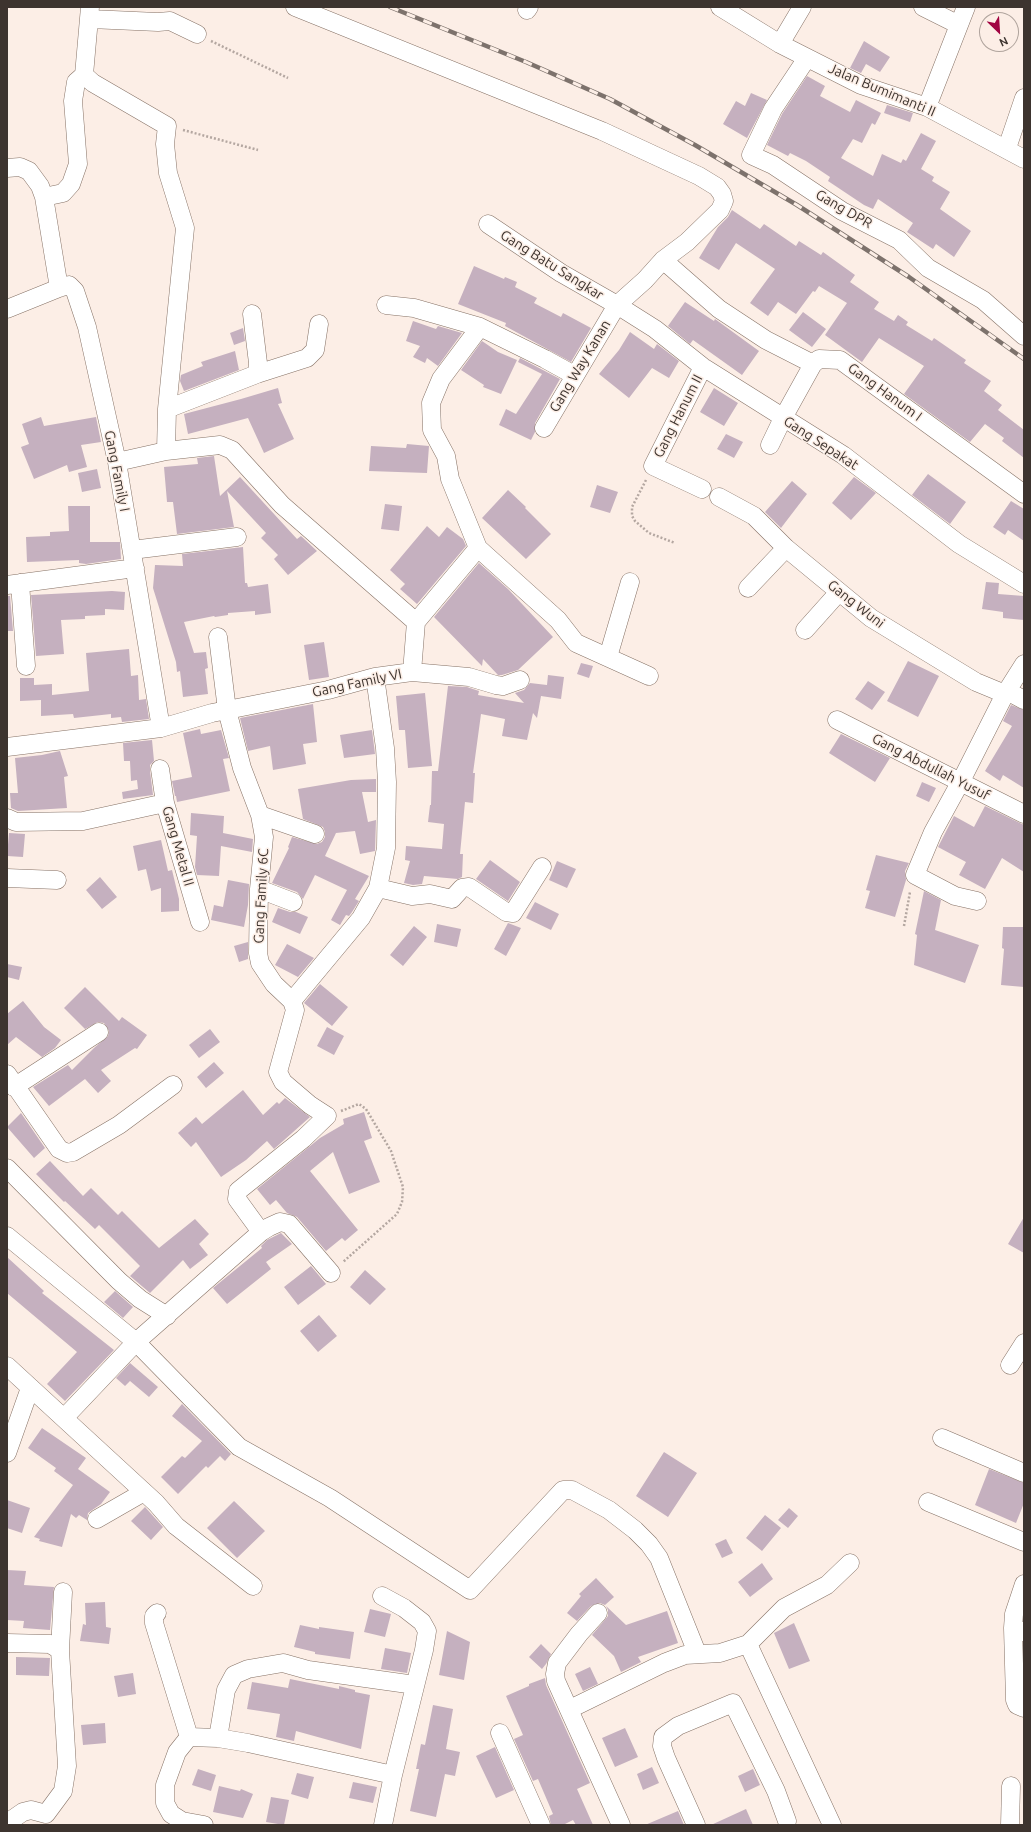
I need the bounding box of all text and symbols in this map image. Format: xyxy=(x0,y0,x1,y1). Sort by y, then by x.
north arrow xyxy=(979,12,1019,52)
text: N xyxy=(997,35,1010,49)
street label: Jalan Bumimanti II xyxy=(826,60,938,120)
street label: Gang DPR xyxy=(813,186,875,232)
street label: Gang Batu Sangkar xyxy=(497,226,607,304)
street label: Gang Way Kanan xyxy=(546,317,614,415)
street label: Gang Hanum I xyxy=(845,359,925,425)
street label: Gang Hanum II xyxy=(650,372,706,460)
street label: Gang Sepakat xyxy=(780,413,862,473)
street label: Gang Family I xyxy=(101,429,133,513)
street label: Gang Wuni xyxy=(824,576,888,632)
street label: Gang Family VI xyxy=(311,665,403,701)
street label: Gang Abdullah Yusuf xyxy=(869,730,993,804)
street label: Gang Metal II xyxy=(159,804,197,888)
street label: Gang Family 6C xyxy=(250,848,272,944)

